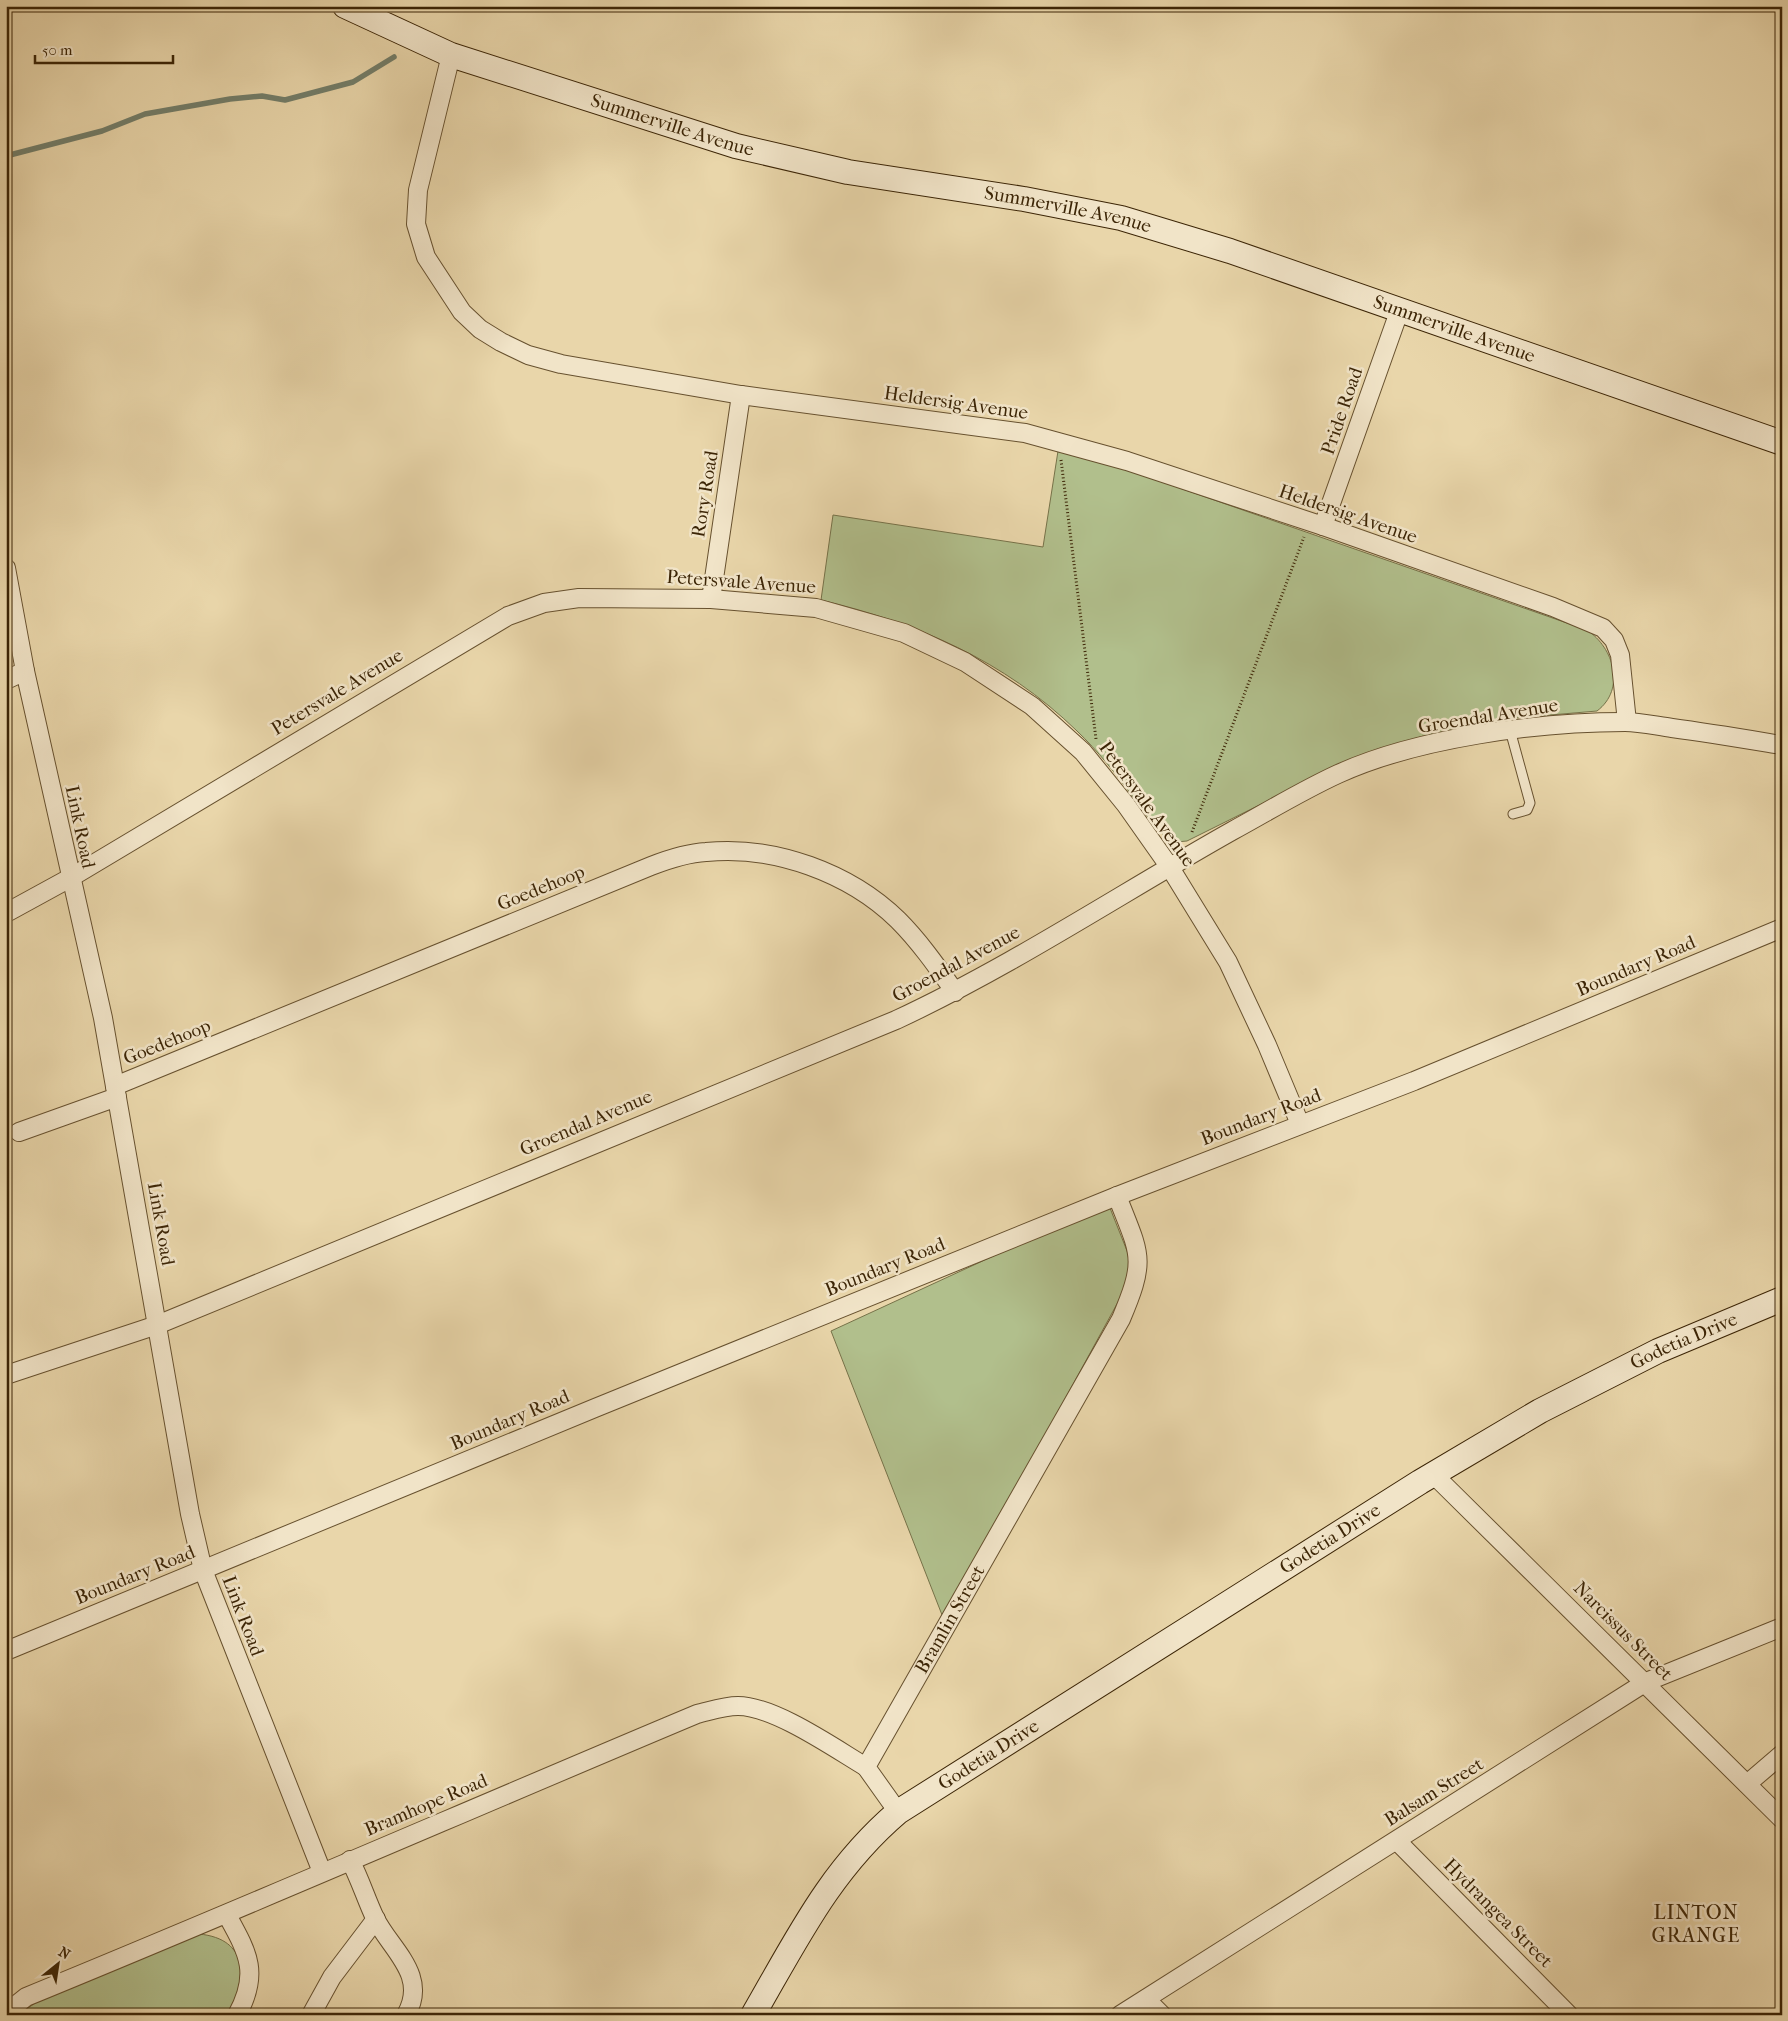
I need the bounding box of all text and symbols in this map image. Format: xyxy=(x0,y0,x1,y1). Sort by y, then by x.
scale bar xyxy=(35,32,172,64)
text: 50 m xyxy=(42,41,73,59)
street label: Summerville Avenue xyxy=(588,89,756,161)
street label: Summerville Avenue xyxy=(983,182,1154,238)
street label: Summerville Avenue xyxy=(1370,291,1538,367)
street label: Pride Road xyxy=(1317,364,1367,458)
street label: Heldersig Avenue xyxy=(883,382,1029,424)
street label: Rory Road xyxy=(687,448,723,539)
street label: Heldersig Avenue xyxy=(1276,480,1420,548)
street label: Petersvale Avenue xyxy=(666,566,816,598)
street label: Petersvale Avenue xyxy=(267,644,407,740)
street label: Groendal Avenue xyxy=(1417,694,1559,738)
street label: Petersvale Avenue xyxy=(1094,737,1200,871)
street label: Link Road xyxy=(60,784,100,871)
street label: Goedehoop xyxy=(494,861,588,915)
street label: Groendal Avenue xyxy=(889,921,1023,1007)
street label: Boundary Road xyxy=(1573,931,1699,1001)
street label: Goedehoop xyxy=(120,1015,214,1069)
street label: Boundary Road xyxy=(1198,1084,1325,1150)
street label: Groendal Avenue xyxy=(517,1085,655,1161)
street label: Link Road xyxy=(143,1181,179,1268)
street label: Boundary Road xyxy=(822,1233,949,1301)
street label: Godetia Drive xyxy=(1627,1308,1741,1374)
street label: Boundary Road xyxy=(447,1385,573,1455)
street label: Godetia Drive xyxy=(1276,1499,1384,1579)
street label: Boundary Road xyxy=(72,1541,199,1609)
street label: Bramlin Street xyxy=(910,1561,990,1678)
street label: Link Road xyxy=(218,1573,269,1660)
street label: Narcissus Street xyxy=(1569,1577,1677,1685)
street label: Godetia Drive xyxy=(934,1715,1043,1795)
street label: Balsam Street xyxy=(1381,1753,1488,1831)
street label: Bramhope Road xyxy=(361,1769,491,1841)
street label: Hydrangea Street xyxy=(1439,1854,1557,1972)
district label: LINTON GRANGE xyxy=(1652,1901,1740,1947)
north arrow xyxy=(32,1938,82,1988)
text: N xyxy=(55,1943,73,1963)

